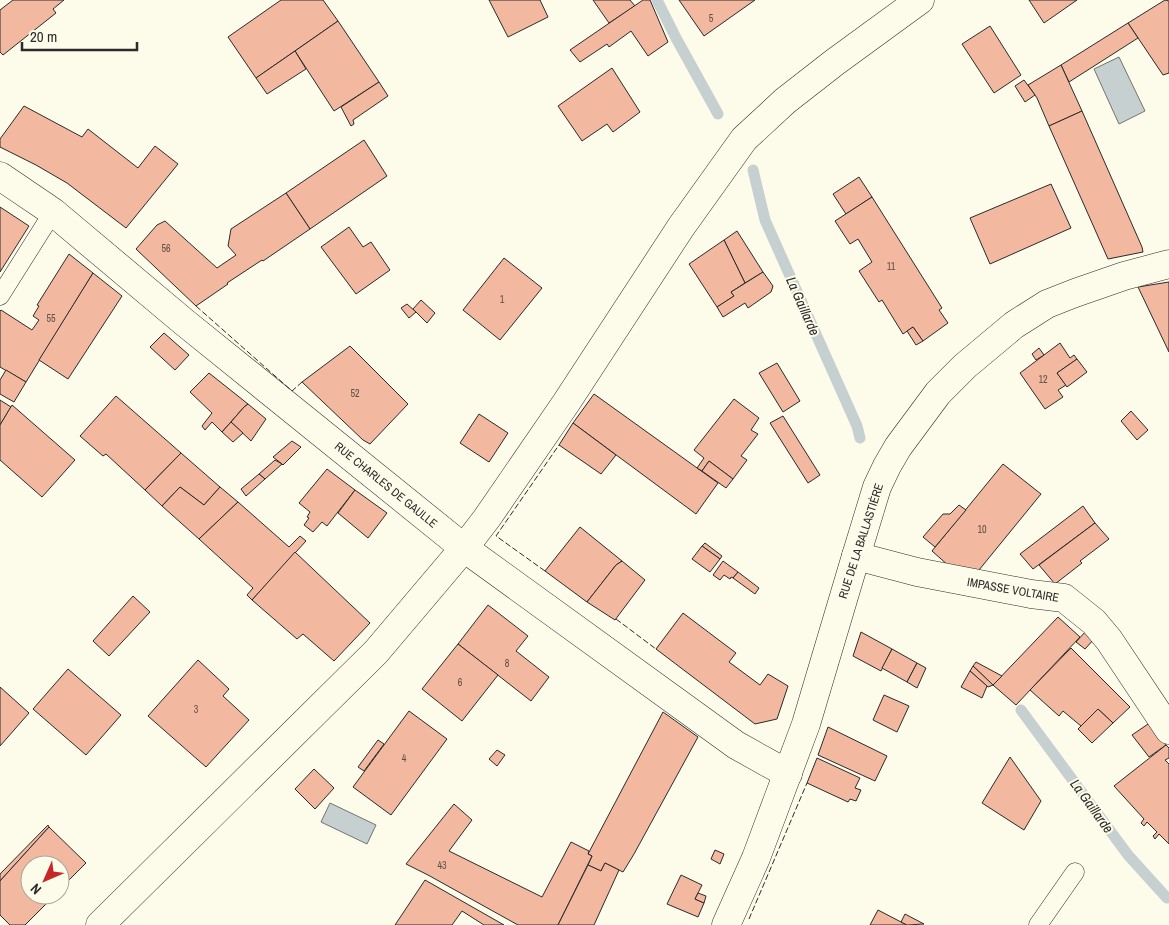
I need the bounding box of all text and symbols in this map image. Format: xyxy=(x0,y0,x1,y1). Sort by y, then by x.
house number: 5 xyxy=(709,12,714,25)
scale bar xyxy=(22,20,138,52)
text: 20 m xyxy=(30,26,57,47)
house number: 56 xyxy=(161,242,171,255)
house number: 11 xyxy=(887,260,896,273)
water label: La Gaillarde xyxy=(782,274,824,338)
house number: 1 xyxy=(500,293,505,306)
house number: 55 xyxy=(46,312,56,325)
house number: 12 xyxy=(1038,373,1048,386)
house number: 52 xyxy=(350,387,360,400)
street label: RUE CHARLES DE GAULLE xyxy=(331,439,441,531)
street label: RUE DE LA BALLASTIÈRE xyxy=(835,481,887,601)
house number: 10 xyxy=(977,523,987,536)
street label: IMPASSE VOLTAIRE xyxy=(966,574,1060,606)
house number: 8 xyxy=(505,657,510,670)
house number: 6 xyxy=(458,676,463,689)
house number: 3 xyxy=(194,703,199,716)
house number: 4 xyxy=(402,752,407,765)
water label: La Gaillarde xyxy=(1066,775,1118,837)
north arrow xyxy=(20,855,70,905)
house number: 43 xyxy=(437,859,447,872)
text: N xyxy=(27,880,45,898)

